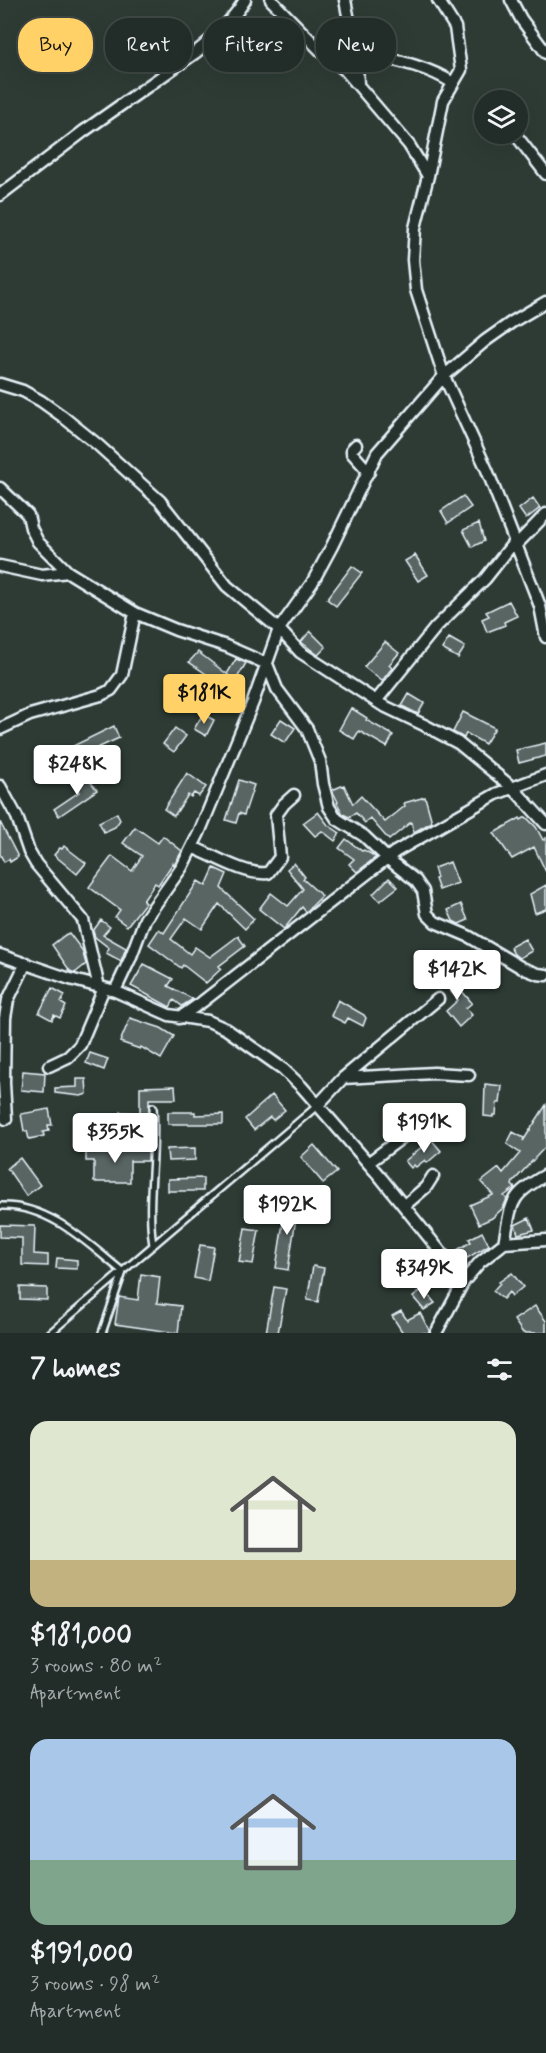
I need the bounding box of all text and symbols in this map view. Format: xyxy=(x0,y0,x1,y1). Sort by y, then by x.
chip: Buy xyxy=(18,18,93,72)
chip: Rent xyxy=(105,18,192,72)
chip: Filters xyxy=(204,18,304,72)
chip: New xyxy=(316,18,396,72)
map controls xyxy=(474,90,528,144)
button: layers xyxy=(474,90,528,144)
pin: $181K xyxy=(162,674,246,725)
text: $181K xyxy=(177,680,231,707)
pin: $248K xyxy=(35,745,119,796)
text: $248K xyxy=(48,751,106,778)
pin: $142K xyxy=(415,950,499,1001)
text: $142K xyxy=(428,956,486,983)
pin: $191K xyxy=(382,1103,466,1154)
text: $191K xyxy=(397,1109,451,1136)
pin: $355K xyxy=(73,1113,157,1164)
text: $355K xyxy=(87,1119,143,1146)
pin: $192K xyxy=(245,1185,329,1236)
text: $192K xyxy=(258,1191,316,1218)
pin: $349K xyxy=(382,1249,466,1300)
text: $349K xyxy=(395,1255,453,1282)
text: 7 homes xyxy=(30,1352,121,1386)
icon: filters xyxy=(483,1353,516,1386)
icon: home xyxy=(219,1460,327,1568)
text: $181,000 xyxy=(30,1619,132,1653)
text: 3 rooms · 80 m² xyxy=(30,1653,162,1680)
text: Apartment xyxy=(30,1680,121,1707)
icon: home xyxy=(219,1778,327,1886)
text: $191,000 xyxy=(30,1937,133,1971)
text: 3 rooms · 98 m² xyxy=(30,1971,160,1998)
text: Apartment xyxy=(30,1998,121,2025)

